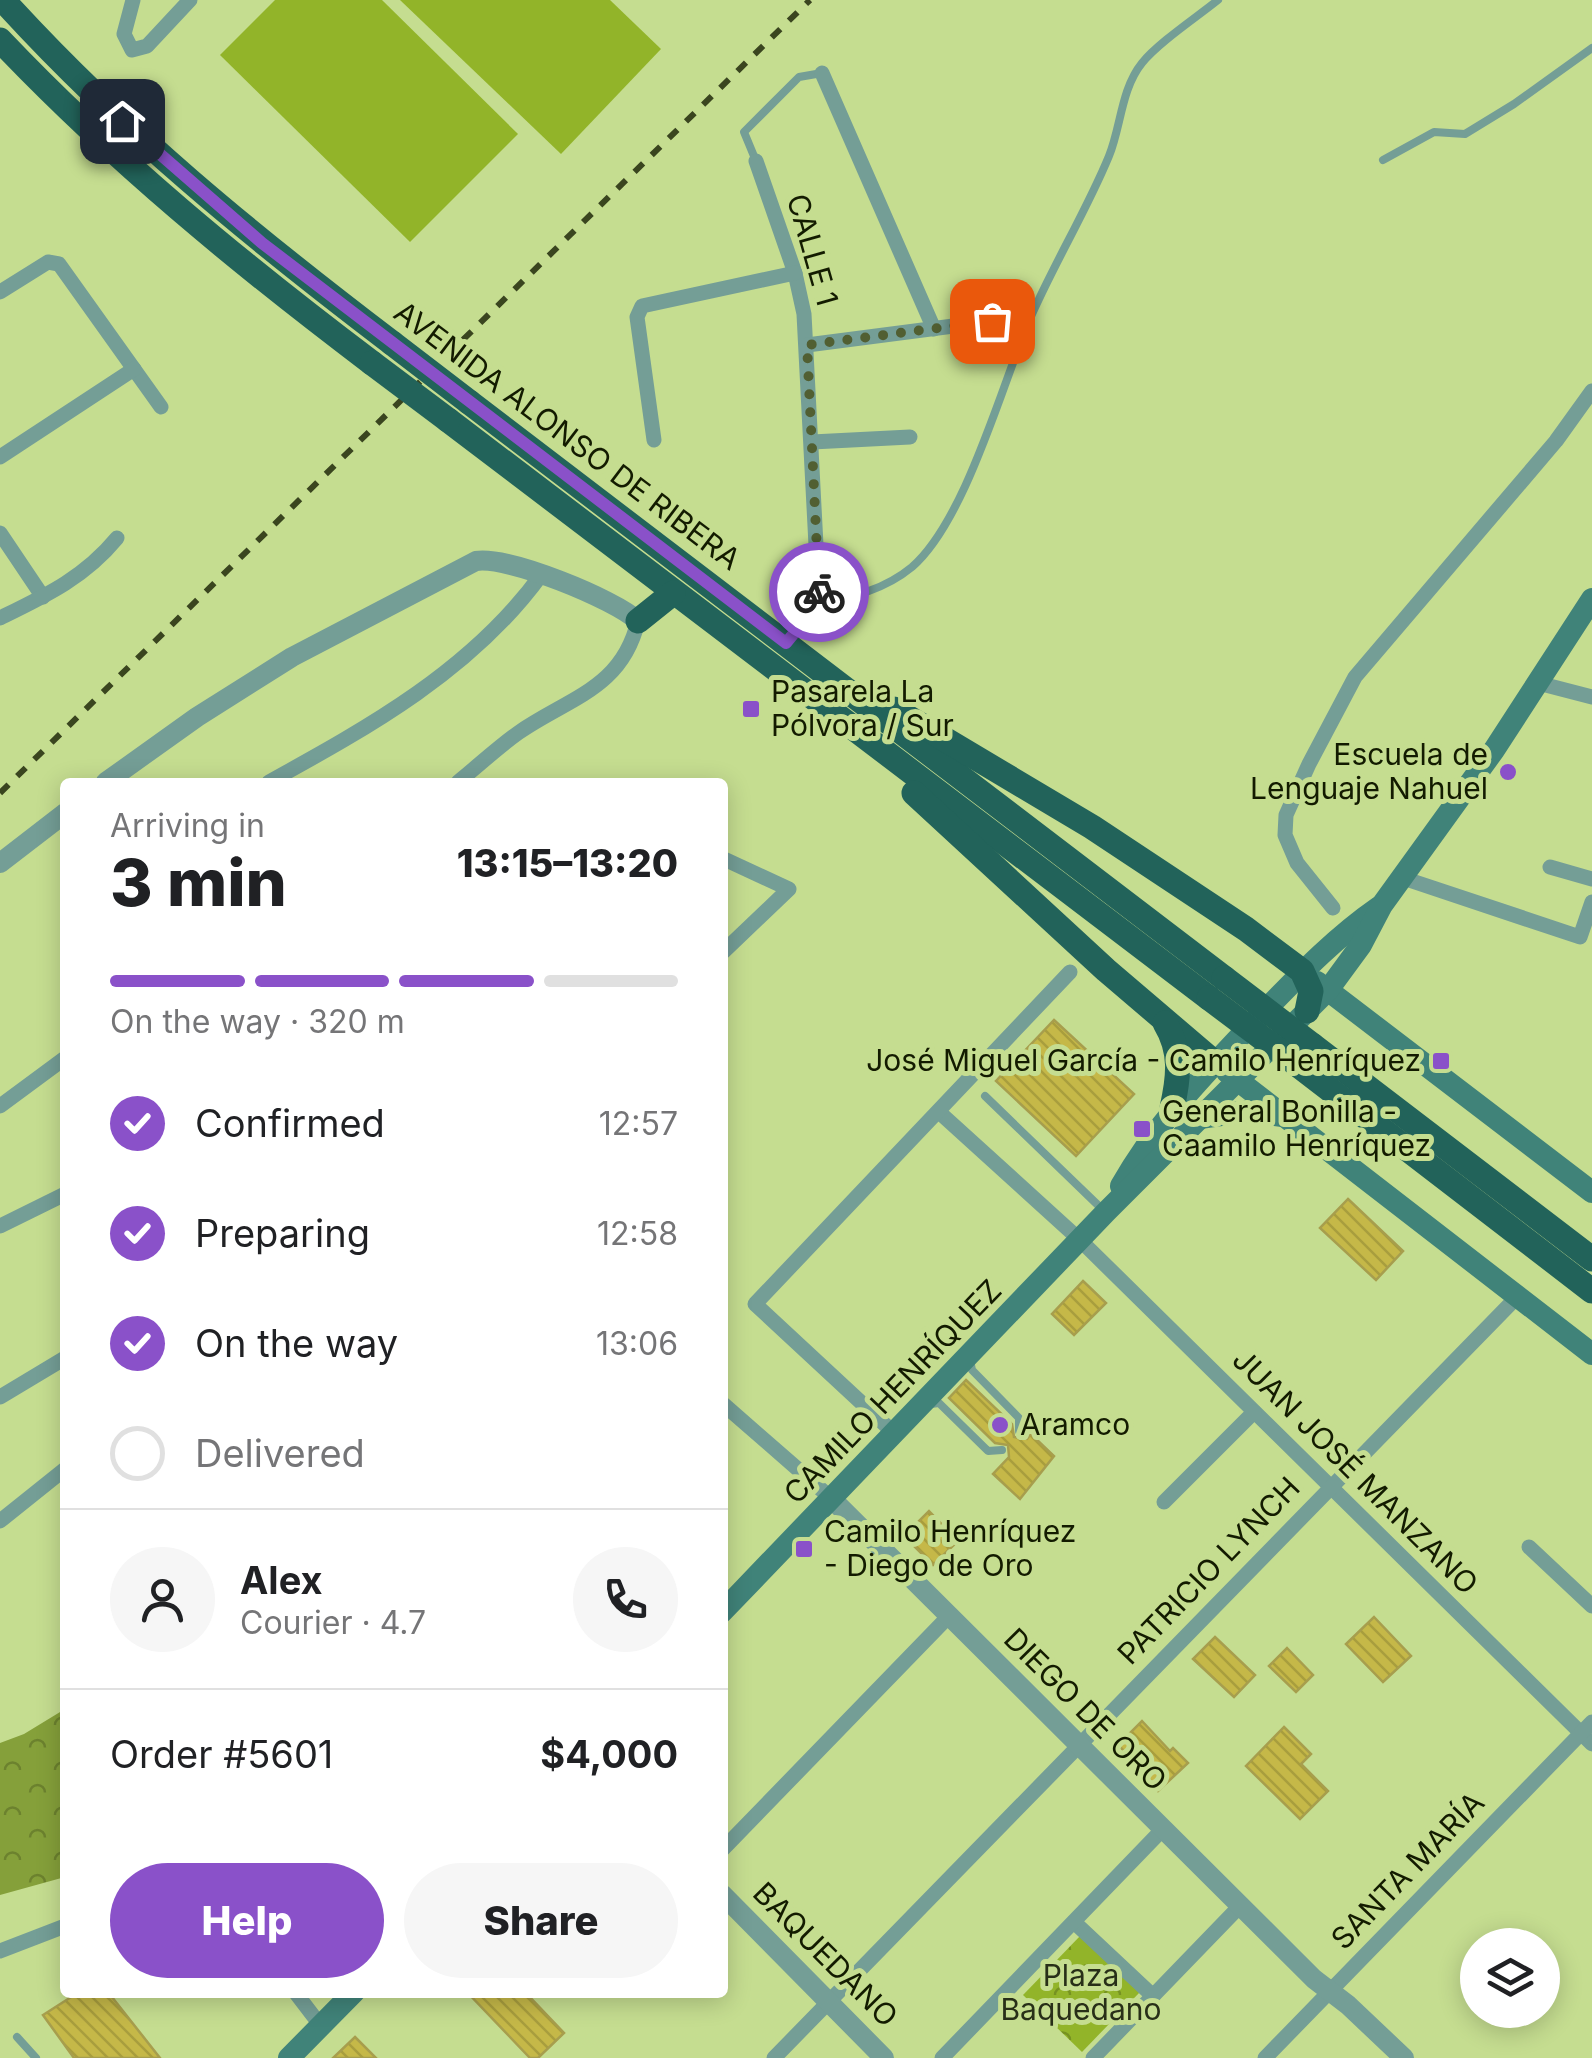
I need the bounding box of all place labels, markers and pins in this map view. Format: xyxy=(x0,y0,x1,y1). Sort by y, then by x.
pin xyxy=(80,79,165,164)
pin xyxy=(950,279,1035,364)
place label: Pasarela La Pólvora / Sur xyxy=(771,673,954,743)
marker: Pasarela La Pólvora / Sur xyxy=(740,698,762,720)
place label: Escuela de Lenguaje Nahuel xyxy=(1250,736,1488,806)
marker: Escuela de Lenguaje Nahuel xyxy=(1497,761,1519,783)
place label: José Miguel García - Camilo Henríquez xyxy=(866,1042,1421,1078)
marker: José Miguel García - Camilo Henríquez xyxy=(1430,1050,1452,1072)
place label: General Bonilla - Caamilo Henríquez xyxy=(1162,1093,1431,1163)
marker: General Bonilla - Caamilo Henríquez xyxy=(1131,1118,1153,1140)
place label: Aramco xyxy=(1020,1406,1130,1442)
marker: Aramco xyxy=(989,1414,1011,1436)
place label: Camilo Henríquez - Diego de Oro xyxy=(824,1513,1076,1583)
marker: Camilo Henríquez - Diego de Oro xyxy=(793,1538,815,1560)

